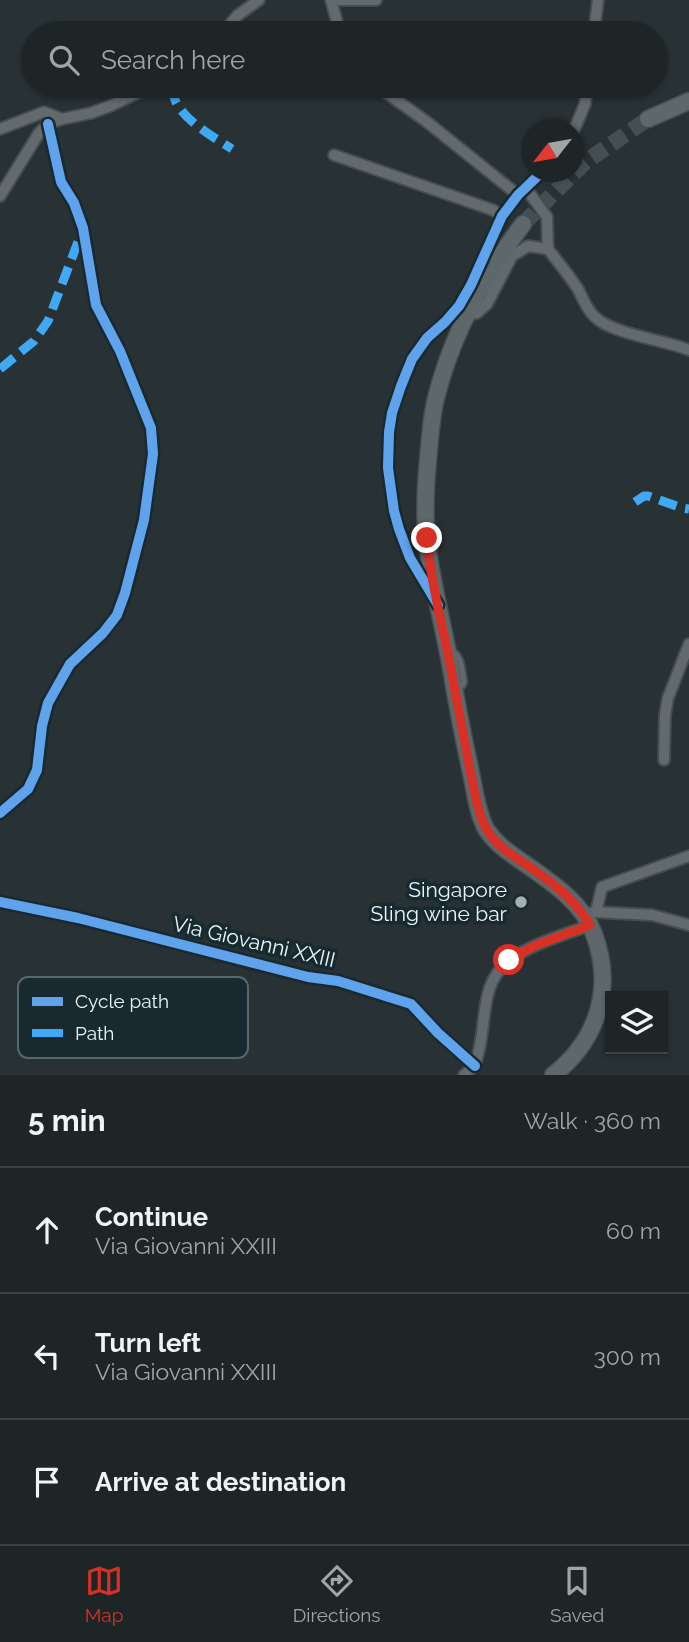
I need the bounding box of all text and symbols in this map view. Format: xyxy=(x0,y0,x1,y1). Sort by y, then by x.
search box xyxy=(21,21,668,98)
icon: search xyxy=(45,41,83,79)
text: Search here xyxy=(101,45,245,75)
north arrow xyxy=(521,119,584,182)
route end xyxy=(411,522,442,553)
place label: Singapore Sling wine bar xyxy=(371,877,508,926)
marker: Singapore Sling wine bar xyxy=(513,894,529,910)
street label: Via Giovanni XXIII xyxy=(170,911,338,972)
route start xyxy=(493,944,524,975)
legend xyxy=(18,977,248,1058)
text: Cycle path xyxy=(75,990,169,1012)
map controls xyxy=(605,991,668,1054)
button: layers xyxy=(605,991,668,1054)
text: Path xyxy=(75,1022,114,1044)
text: 5 min xyxy=(28,1103,106,1138)
text: Walk · 360 m xyxy=(524,1107,661,1134)
text: Continue xyxy=(95,1202,208,1232)
icon: ahead xyxy=(28,1211,66,1249)
text: 60 m xyxy=(606,1217,661,1244)
text: Via Giovanni XXIII xyxy=(95,1232,277,1259)
text: Turn left xyxy=(95,1328,201,1358)
icon: left xyxy=(28,1337,66,1375)
text: 300 m xyxy=(594,1343,661,1370)
text: Via Giovanni XXIII xyxy=(95,1358,277,1385)
icon: arrive xyxy=(28,1463,66,1501)
text: Arrive at destination xyxy=(95,1467,346,1497)
tab: Map xyxy=(85,1562,123,1626)
tab: Directions xyxy=(293,1562,381,1626)
tab: Saved xyxy=(550,1562,604,1626)

